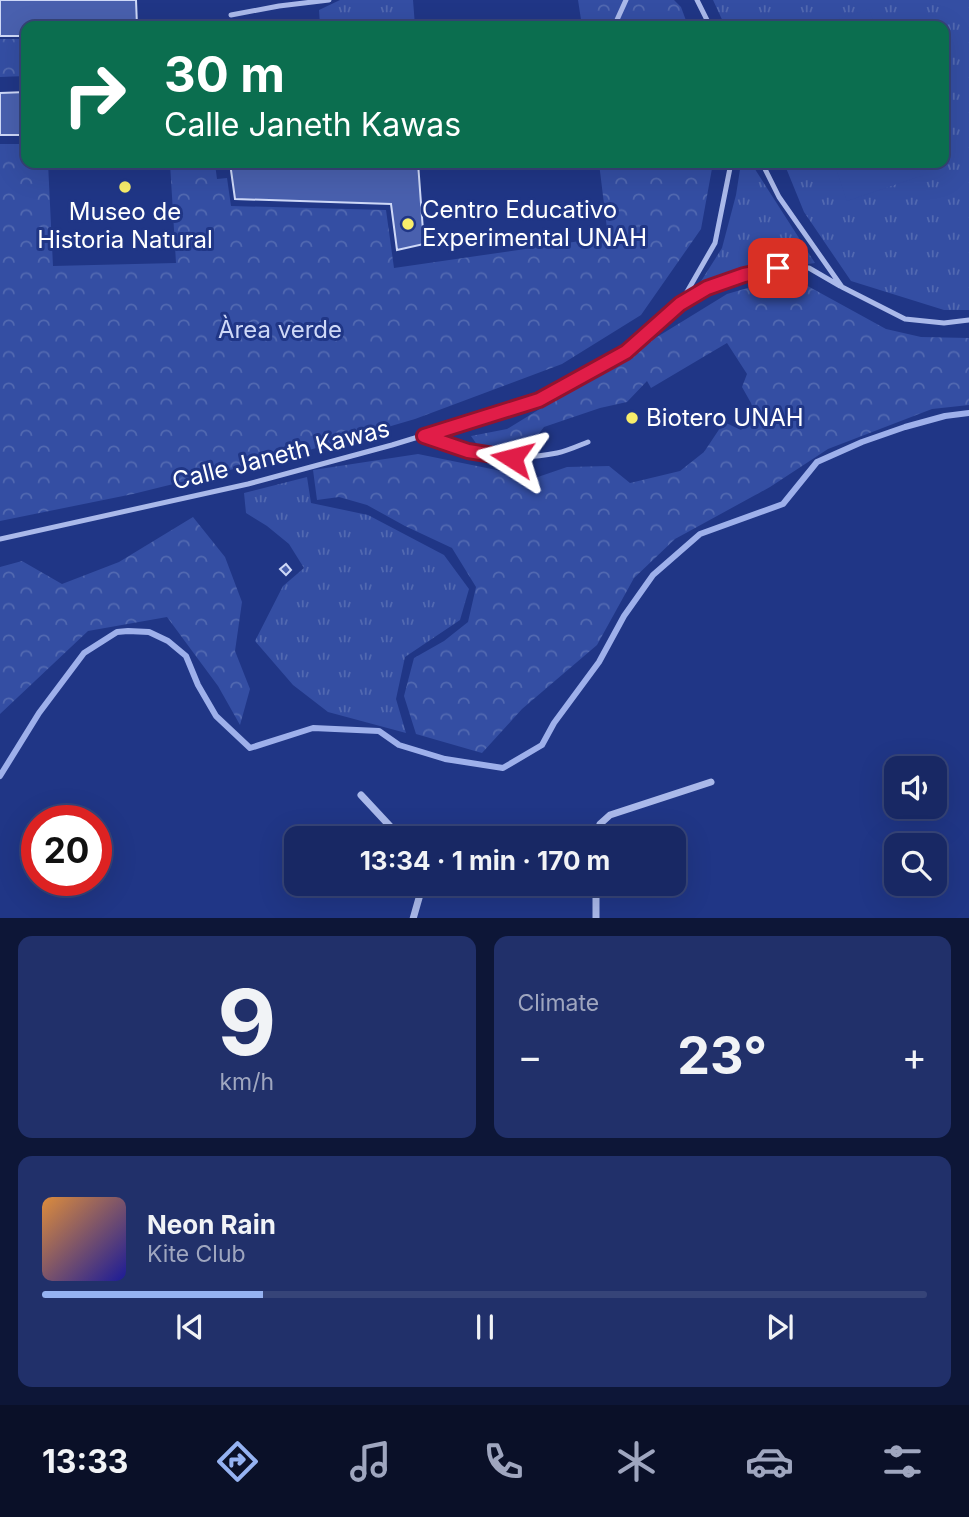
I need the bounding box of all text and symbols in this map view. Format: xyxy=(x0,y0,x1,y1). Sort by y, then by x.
text: 30 m xyxy=(164,45,285,104)
icon: right xyxy=(49,49,140,140)
text: Calle Janeth Kawas xyxy=(164,105,461,144)
marker: Museo de Historia Natural xyxy=(117,179,133,195)
place label: Centro Educativo Experimental UNAH xyxy=(422,195,647,252)
place label: Museo de Historia Natural xyxy=(37,197,213,254)
marker: Centro Educativo Experimental UNAH xyxy=(400,216,416,232)
pin xyxy=(748,238,808,298)
icon: arrive xyxy=(759,249,797,287)
park label: Àrea verde xyxy=(218,314,342,344)
place label: Biotero UNAH xyxy=(646,403,804,432)
marker: Biotero UNAH xyxy=(624,410,640,426)
street label: Calle Janeth Kawas xyxy=(169,413,393,496)
position arrow xyxy=(475,421,549,495)
map controls xyxy=(884,756,947,896)
button: sound xyxy=(884,756,947,819)
speed limit sign: 20 xyxy=(21,805,112,896)
button: search xyxy=(884,833,947,896)
text: 13:34 · 1 min · 170 m xyxy=(360,845,610,876)
text: 9 xyxy=(217,967,276,1077)
text: Climate xyxy=(518,989,599,1017)
text: 23° xyxy=(677,1024,767,1087)
text: − xyxy=(518,1033,543,1079)
text: + xyxy=(902,1033,927,1079)
text: km/h xyxy=(219,1068,274,1096)
text: Neon Rain xyxy=(147,1209,276,1240)
text: Kite Club xyxy=(147,1240,246,1268)
icon: previous xyxy=(171,1308,209,1346)
icon: pause xyxy=(466,1308,504,1346)
icon: next xyxy=(761,1308,799,1346)
icon: directions xyxy=(213,1437,262,1486)
icon: music xyxy=(346,1437,395,1486)
icon: phone xyxy=(479,1437,528,1486)
icon: climate xyxy=(612,1437,661,1486)
icon: car xyxy=(745,1437,794,1486)
icon: filters xyxy=(878,1437,927,1486)
text: 13:33 xyxy=(42,1442,128,1481)

